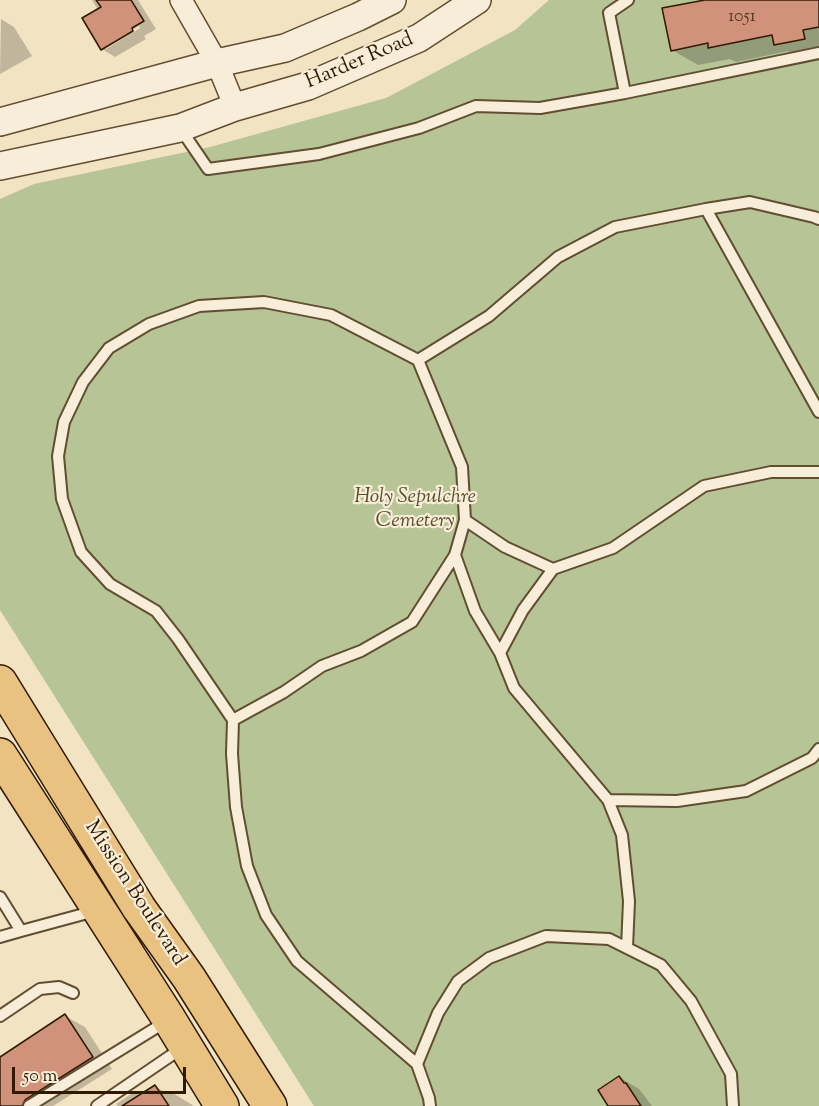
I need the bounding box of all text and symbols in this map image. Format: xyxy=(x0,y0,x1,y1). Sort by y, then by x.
house number: 1051 xyxy=(728,7,756,29)
street label: Harder Road xyxy=(302,28,418,96)
park label: Holy Sepulchre Cemetery xyxy=(354,485,476,535)
street label: Mission Boulevard xyxy=(78,817,190,971)
scale bar xyxy=(15,1055,189,1093)
text: 50 m xyxy=(23,1064,57,1090)

